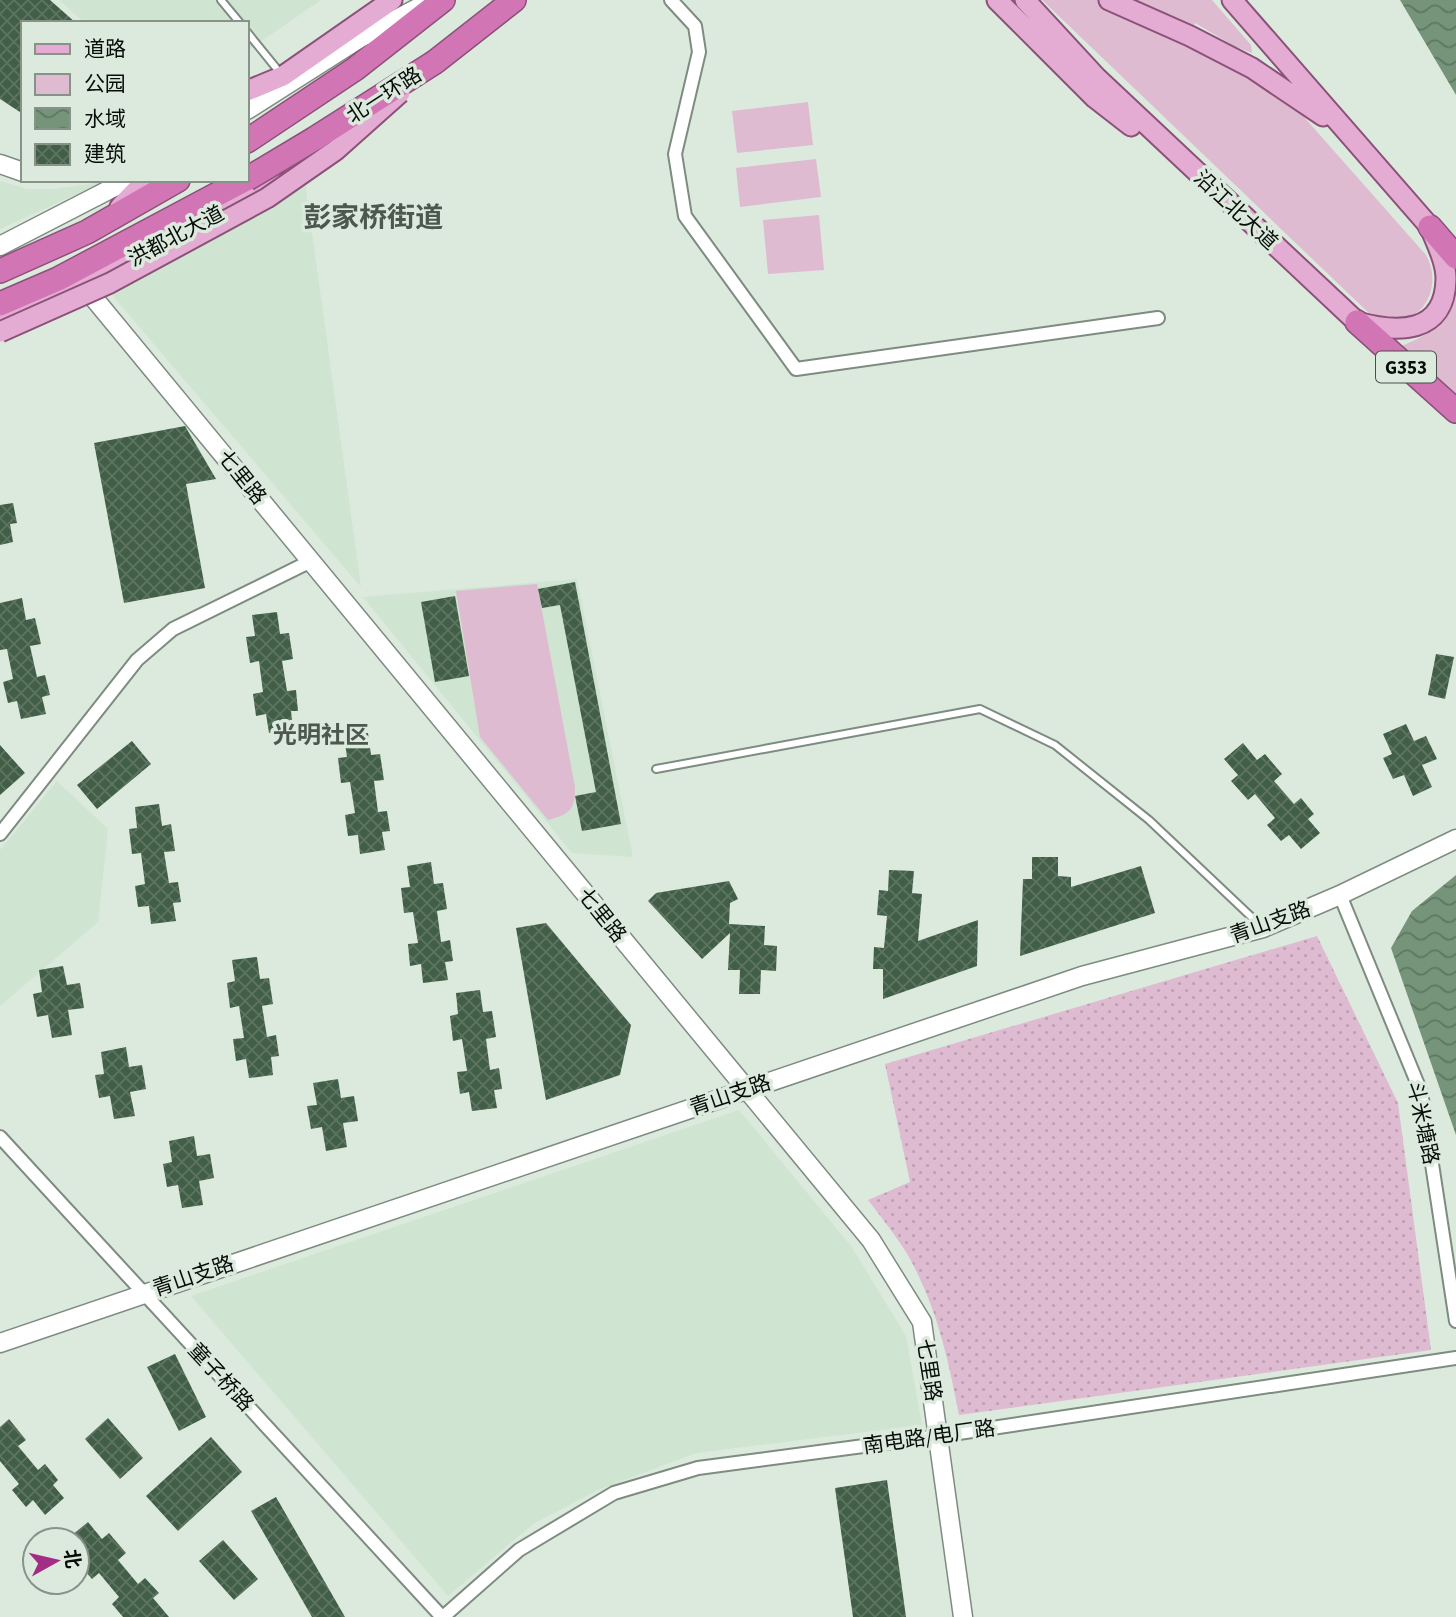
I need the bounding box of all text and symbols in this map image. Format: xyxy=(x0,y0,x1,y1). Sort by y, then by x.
legend xyxy=(21,21,248,182)
text: 道路 xyxy=(84,34,126,64)
street label: 北一环路 xyxy=(341,60,427,130)
text: 公园 xyxy=(84,69,126,99)
text: 水域 xyxy=(84,104,126,134)
text: 建筑 xyxy=(84,139,126,169)
street label: 沿江北大道 xyxy=(1187,163,1285,257)
street label: 洪都北大道 xyxy=(123,198,229,274)
district label: 彭家桥街道 xyxy=(303,198,443,238)
road number: G353 xyxy=(1376,352,1436,382)
street label: 七里路 xyxy=(211,443,273,511)
district label: 光明社区 xyxy=(273,718,369,753)
street label: 七里路 xyxy=(571,881,633,949)
street label: 青山支路 xyxy=(1225,894,1315,950)
street label: 青山支路 xyxy=(685,1067,775,1123)
street label: 斗米塘路 xyxy=(1400,1079,1446,1167)
street label: 青山支路 xyxy=(148,1248,238,1304)
street label: 童子桥路 xyxy=(181,1336,261,1418)
street label: 七里路 xyxy=(909,1337,949,1403)
street label: 南电路/电厂路 xyxy=(861,1413,997,1461)
north arrow xyxy=(21,1526,91,1596)
text: 北 xyxy=(57,1548,86,1570)

